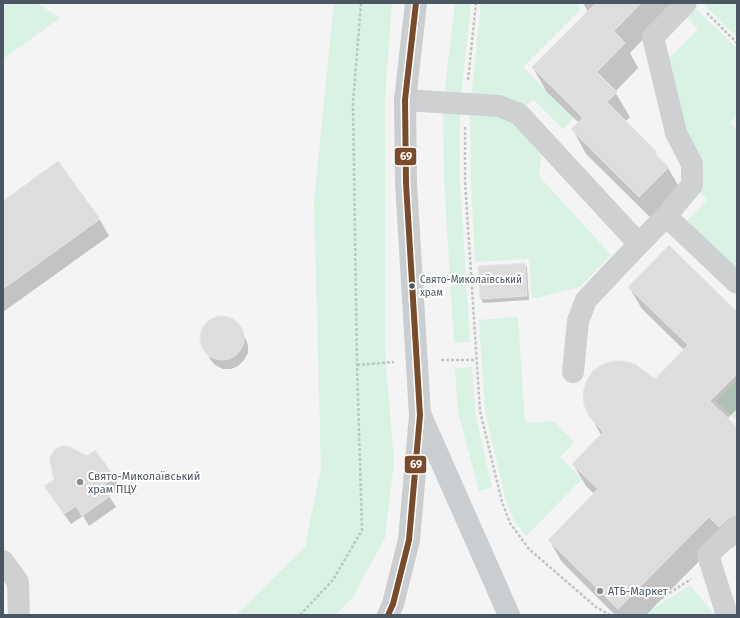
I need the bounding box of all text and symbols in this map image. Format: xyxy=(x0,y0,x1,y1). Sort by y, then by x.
line badge: 69 xyxy=(394,147,417,166)
text: 69 xyxy=(400,150,412,163)
place label: Свято-Миколаївський храм xyxy=(420,273,522,299)
marker: Свято-Миколаївський храм xyxy=(407,281,417,291)
line badge: 69 xyxy=(404,455,427,474)
text: 69 xyxy=(410,458,422,471)
place label: Свято-Миколаївський храм ПЦУ xyxy=(88,470,200,496)
marker: Свято-Миколаївський храм ПЦУ xyxy=(75,477,85,487)
place label: АТБ-Маркет xyxy=(608,585,668,598)
marker: АТБ-Маркет xyxy=(595,586,605,596)

